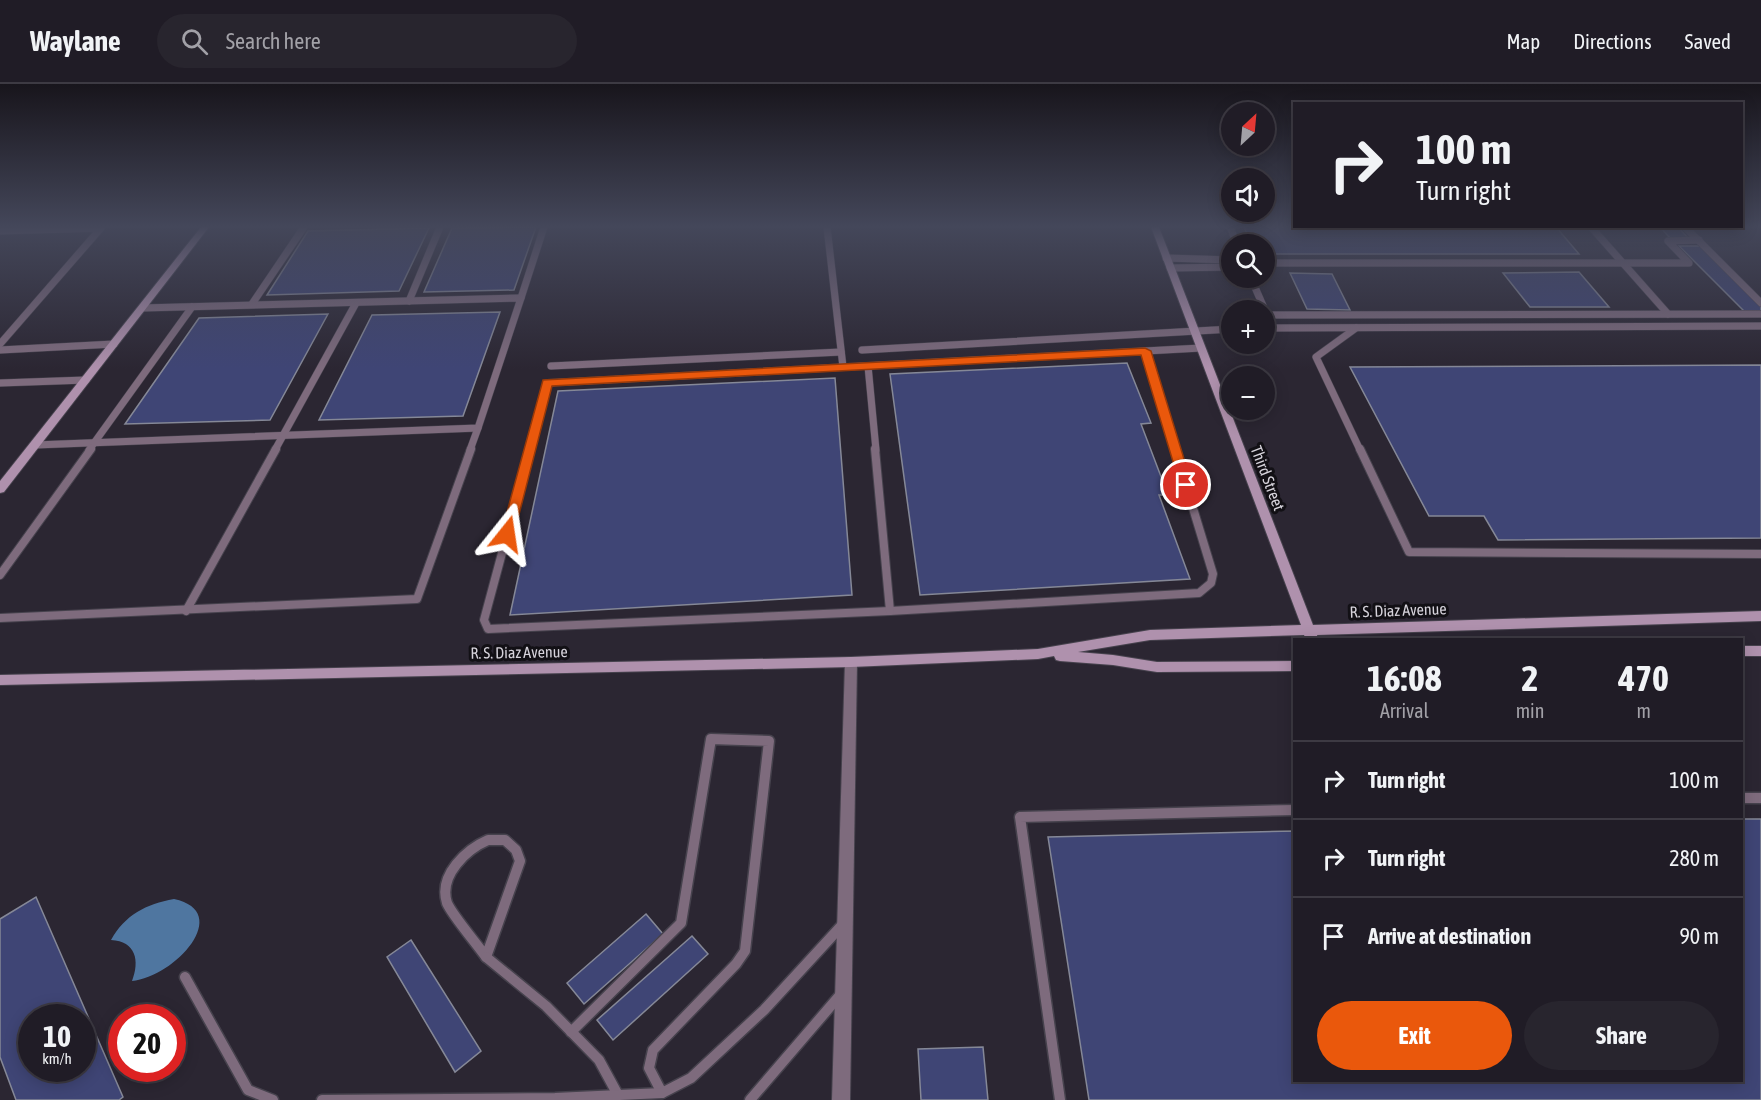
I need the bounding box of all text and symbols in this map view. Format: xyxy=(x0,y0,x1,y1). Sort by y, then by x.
search box xyxy=(157,14,577,68)
text: Waylane xyxy=(30,25,121,57)
icon: search xyxy=(178,25,211,58)
text: Search here xyxy=(226,28,321,54)
text: Map xyxy=(1506,29,1540,53)
text: Directions xyxy=(1573,29,1652,53)
text: Saved xyxy=(1685,29,1731,53)
north arrow xyxy=(1221,102,1275,156)
map controls xyxy=(1221,102,1275,420)
text: 100 m xyxy=(1416,125,1511,173)
icon: right xyxy=(1317,126,1395,204)
button: sound xyxy=(1221,168,1275,222)
text: Turn right xyxy=(1416,175,1511,206)
button: search xyxy=(1221,234,1275,288)
button: + xyxy=(1221,300,1275,354)
button: − xyxy=(1221,366,1275,420)
street label: Third Street xyxy=(1247,443,1289,513)
pin xyxy=(1160,459,1211,510)
icon: arrive xyxy=(1169,468,1202,501)
position arrow xyxy=(475,502,539,566)
street label: R. S. Diaz Avenue xyxy=(1349,599,1447,621)
street label: R. S. Diaz Avenue xyxy=(470,642,568,662)
text: 16:08 xyxy=(1367,657,1442,699)
text: 2 xyxy=(1522,657,1538,699)
text: 470 xyxy=(1618,657,1669,699)
text: Arrival xyxy=(1380,699,1429,722)
text: min xyxy=(1516,699,1544,722)
text: m xyxy=(1636,699,1651,722)
icon: right xyxy=(1317,764,1350,797)
text: Turn right xyxy=(1368,767,1445,793)
text: 100 m xyxy=(1669,767,1719,793)
icon: right xyxy=(1317,842,1350,875)
text: Turn right xyxy=(1368,845,1445,871)
text: 280 m xyxy=(1669,845,1719,871)
icon: arrive xyxy=(1317,920,1350,953)
text: Arrive at destination xyxy=(1368,923,1531,949)
text: 90 m xyxy=(1679,923,1719,949)
button: Exit xyxy=(1317,1001,1512,1070)
button: Share xyxy=(1524,1001,1719,1070)
speed limit sign: 20 xyxy=(108,1004,186,1082)
text: 10 xyxy=(43,1019,71,1053)
text: km/h xyxy=(42,1050,72,1067)

